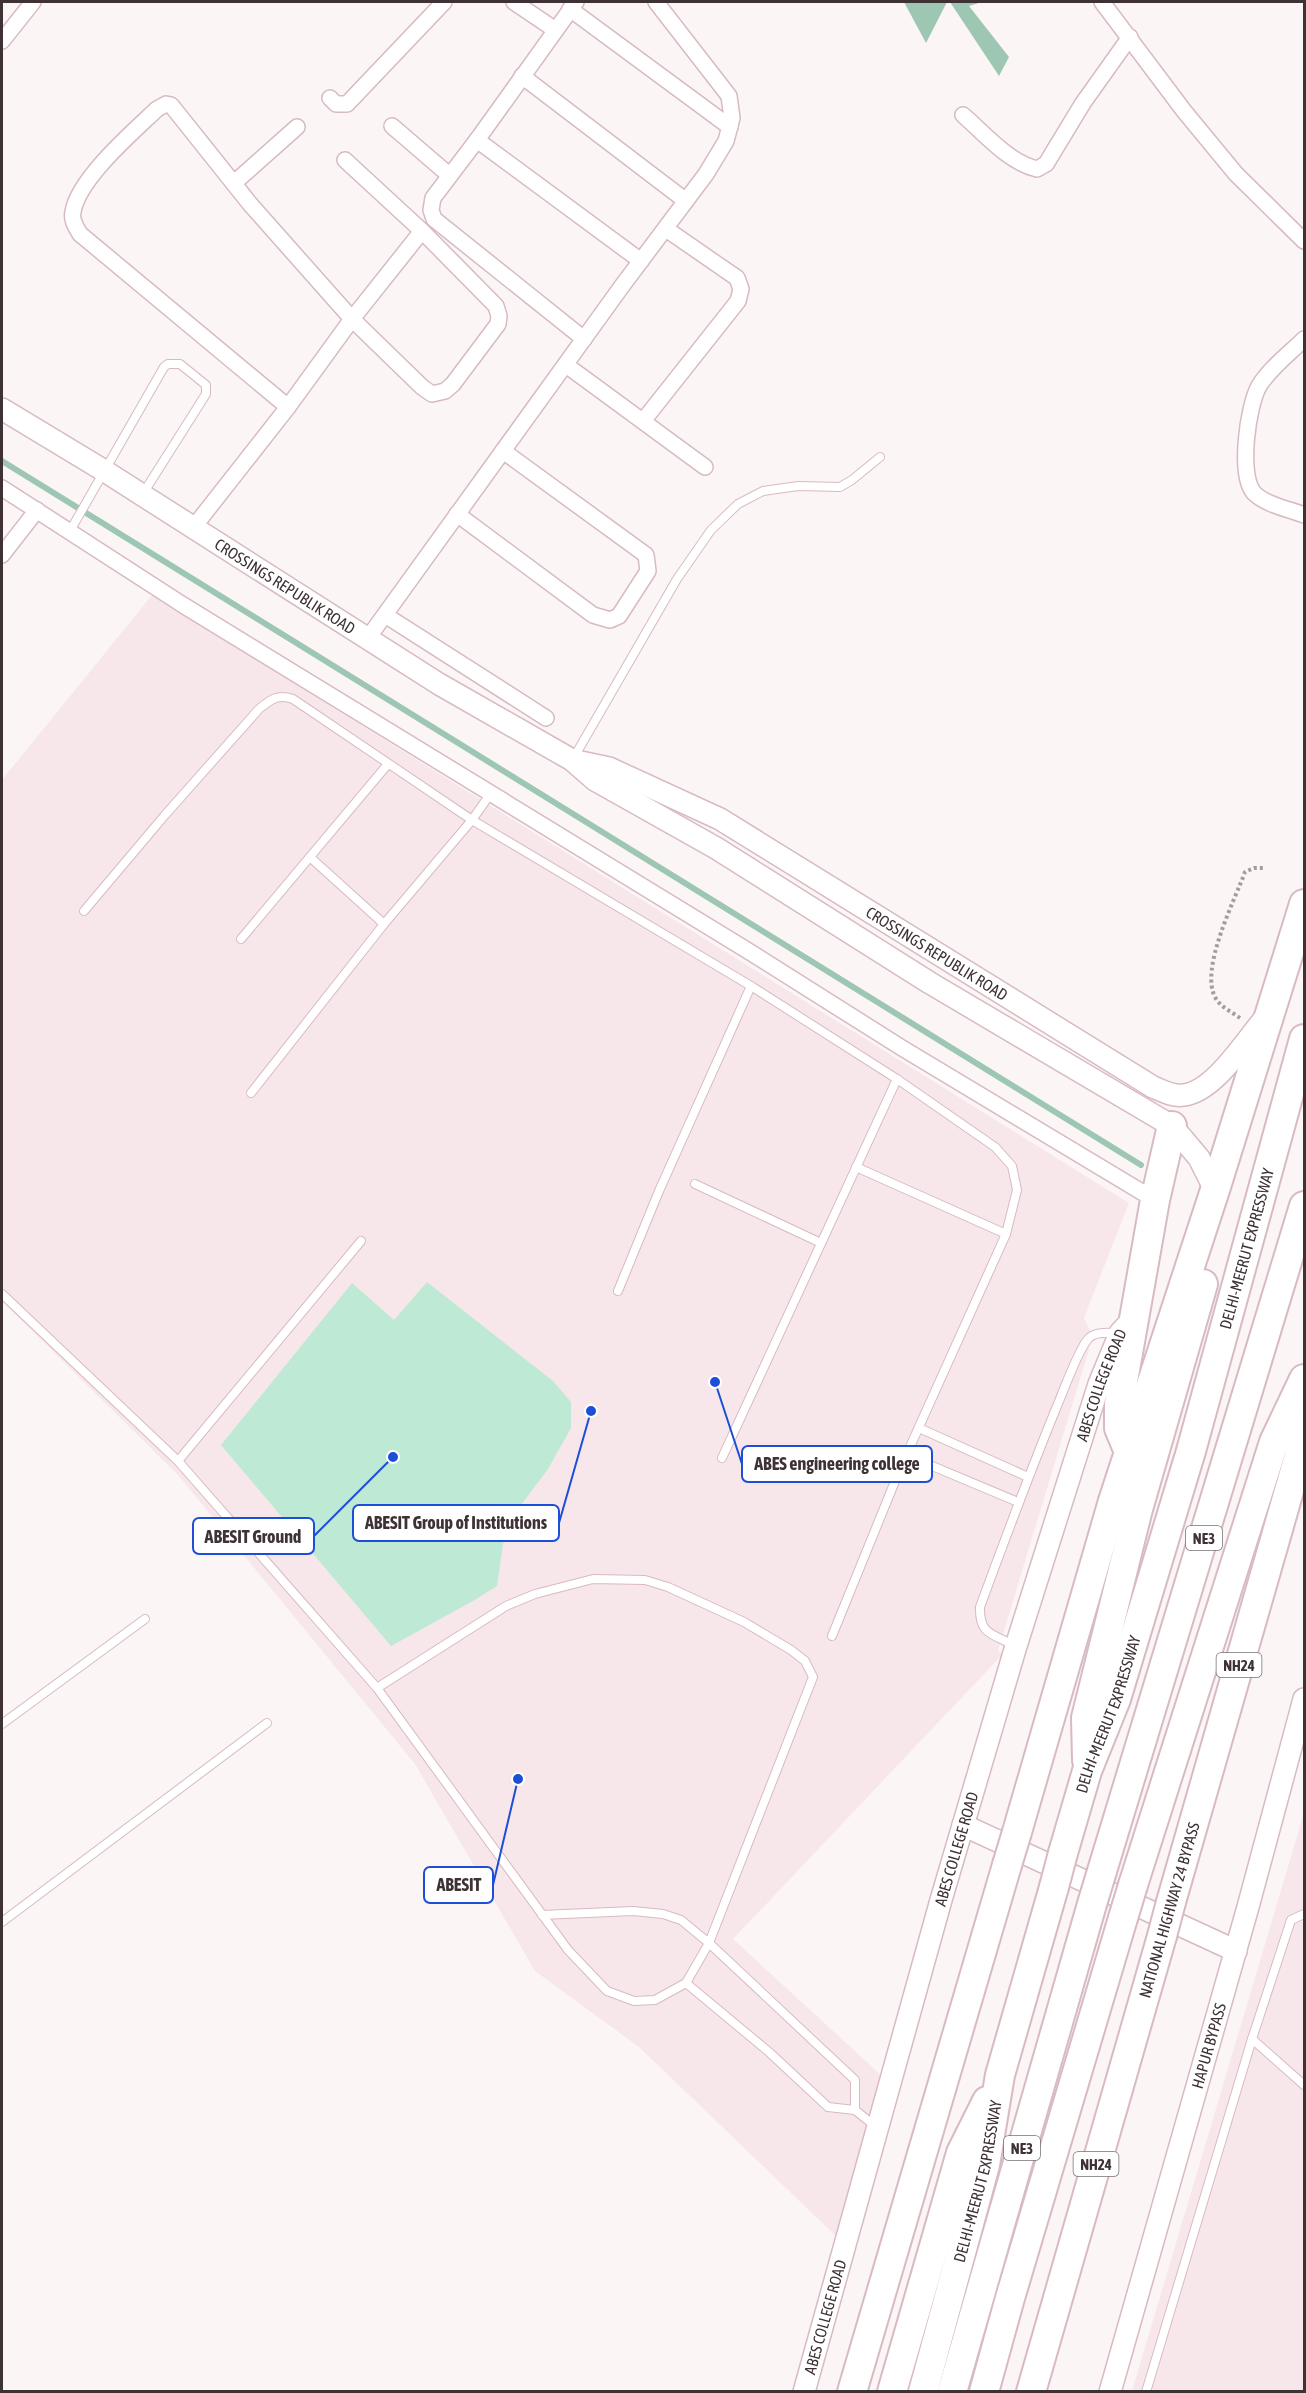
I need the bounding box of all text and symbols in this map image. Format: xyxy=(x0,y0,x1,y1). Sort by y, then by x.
street label: CROSSINGS REPUBLIK ROAD xyxy=(212,535,359,637)
street label: CROSSINGS REPUBLIK ROAD xyxy=(863,903,1011,1004)
street label: DELHI-MEERUT EXPRESSWAY xyxy=(1216,1165,1277,1331)
street label: ABES COLLEGE ROAD xyxy=(1072,1326,1130,1443)
callout: ABES engineering college xyxy=(742,1446,932,1482)
text: ABES engineering college xyxy=(753,1453,920,1474)
callout: ABESIT Group of Institutions xyxy=(353,1505,559,1541)
text: ABESIT Group of Institutions xyxy=(364,1512,548,1533)
callout: ABESIT Ground xyxy=(193,1518,314,1554)
text: ABESIT Ground xyxy=(204,1526,301,1547)
road number: NE3 xyxy=(1186,1526,1222,1550)
street label: DELHI-MEERUT EXPRESSWAY xyxy=(1072,1632,1144,1795)
road number: NH24 xyxy=(1216,1653,1262,1677)
street label: ABES COLLEGE ROAD xyxy=(931,1790,981,1908)
street label: NATIONAL HIGHWAY 24 BYPASS xyxy=(1135,1820,1203,2000)
callout: ABESIT xyxy=(424,1867,493,1903)
text: ABESIT xyxy=(435,1874,482,1895)
street label: HAPUR BYPASS xyxy=(1188,2001,1229,2090)
street label: DELHI-MEERUT EXPRESSWAY xyxy=(950,2098,1005,2264)
road number: NE3 xyxy=(1004,2136,1040,2160)
road number: NH24 xyxy=(1074,2152,1118,2176)
street label: ABES COLLEGE ROAD xyxy=(800,2257,849,2376)

